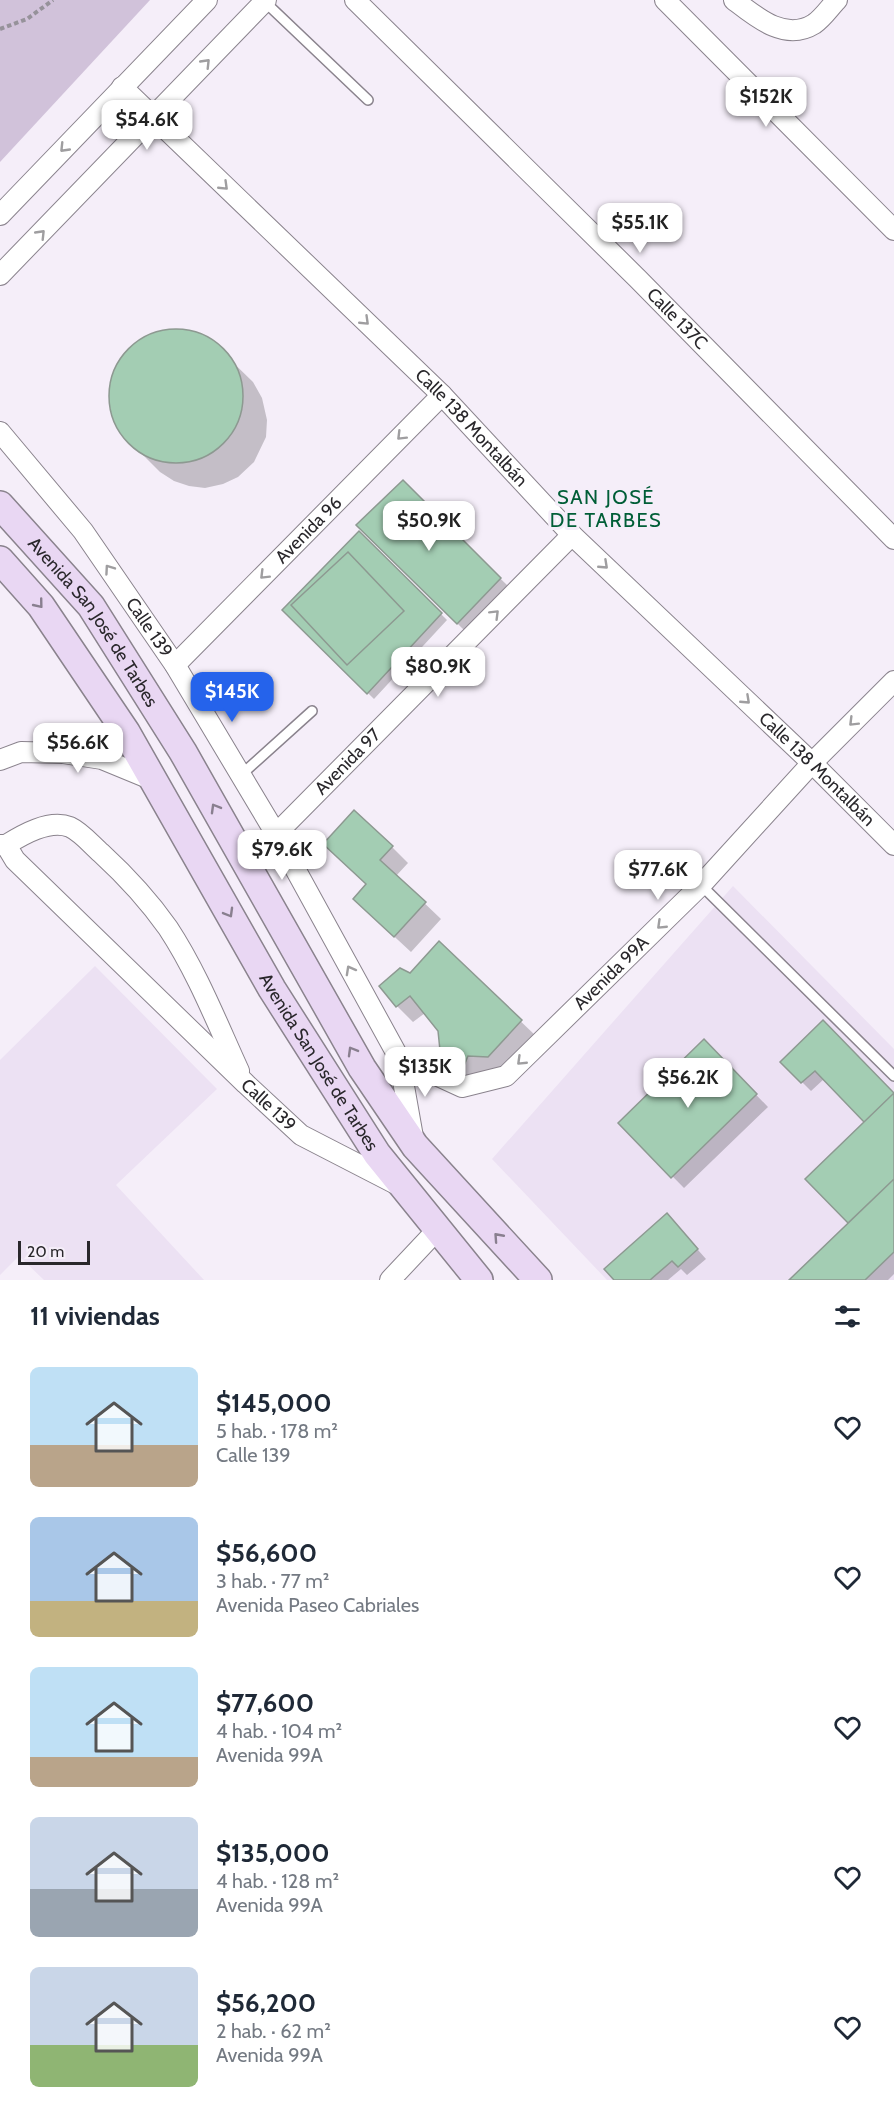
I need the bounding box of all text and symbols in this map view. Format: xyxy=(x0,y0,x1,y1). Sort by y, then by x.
one-way arrow xyxy=(198,60,209,71)
pin: $152K xyxy=(724,77,808,128)
text: $152K xyxy=(740,84,792,108)
pin: $54.6K xyxy=(98,100,196,151)
text: $54.6K xyxy=(116,107,178,131)
one-way arrow xyxy=(60,141,71,151)
one-way arrow xyxy=(217,179,228,190)
pin: $55.1K xyxy=(591,203,689,254)
text: $55.1K xyxy=(611,210,669,234)
one-way arrow xyxy=(33,230,44,241)
street label: Calle 137C xyxy=(642,283,712,354)
one-way arrow xyxy=(358,314,369,325)
street label: Calle 138 Montalbán xyxy=(411,364,532,491)
one-way arrow xyxy=(398,429,409,440)
district label: SAN JOSÉ DE TARBES xyxy=(550,485,662,532)
street label: Avenida 96 xyxy=(271,492,346,568)
pin: $50.9K xyxy=(380,501,478,552)
text: $50.9K xyxy=(397,508,461,532)
street label: Avenida San José de Tarbes xyxy=(23,533,163,711)
one-way arrow xyxy=(597,558,608,569)
one-way arrow xyxy=(105,565,116,576)
one-way arrow xyxy=(260,569,271,579)
street label: Calle 139 xyxy=(121,593,177,661)
one-way arrow xyxy=(31,597,42,608)
one-way arrow xyxy=(487,610,498,621)
pin: $80.9K xyxy=(389,647,487,698)
text: $80.9K xyxy=(405,654,471,678)
pin: $145K xyxy=(190,672,274,723)
text: $145K xyxy=(205,679,259,703)
one-way arrow xyxy=(738,692,749,703)
street label: Calle 138 Montalbán xyxy=(754,707,880,831)
one-way arrow xyxy=(849,715,860,726)
pin: $56.6K xyxy=(29,723,127,774)
street label: Avenida 97 xyxy=(310,724,385,799)
text: $56.6K xyxy=(47,730,109,754)
one-way arrow xyxy=(211,804,222,815)
pin: $79.6K xyxy=(233,830,331,881)
text: $79.6K xyxy=(252,837,312,861)
pin: $77.6K xyxy=(609,850,707,901)
text: $77.6K xyxy=(628,857,688,881)
one-way arrow xyxy=(222,907,233,917)
one-way arrow xyxy=(657,918,667,929)
street label: Avenida 99A xyxy=(569,931,653,1014)
one-way arrow xyxy=(346,966,358,976)
street label: Avenida San José de Tarbes xyxy=(254,969,383,1155)
one-way arrow xyxy=(348,1047,359,1057)
pin: $135K xyxy=(383,1047,467,1098)
text: $135K xyxy=(398,1054,452,1078)
one-way arrow xyxy=(518,1054,529,1065)
pin: $56.2K xyxy=(639,1058,737,1109)
text: $56.2K xyxy=(657,1065,719,1089)
street label: Calle 139 xyxy=(236,1074,301,1136)
one-way arrow xyxy=(494,1233,505,1244)
scale bar xyxy=(18,1238,90,1266)
text: 20 m xyxy=(27,1242,64,1261)
text: 11 viviendas xyxy=(30,1300,160,1332)
icon: filters xyxy=(831,1300,864,1333)
text: $145,000 xyxy=(216,1387,332,1419)
icon: home xyxy=(78,1391,150,1463)
icon: heart xyxy=(831,1411,864,1444)
text: 5 hab. · 178 m² xyxy=(216,1419,338,1443)
text: Calle 139 xyxy=(216,1443,291,1467)
text: $56,600 xyxy=(216,1537,317,1569)
icon: home xyxy=(78,1541,150,1613)
icon: heart xyxy=(831,1561,864,1594)
text: 3 hab. · 77 m² xyxy=(216,1569,329,1593)
text: Avenida Paseo Cabriales xyxy=(216,1593,419,1617)
text: $77,600 xyxy=(216,1687,314,1719)
icon: home xyxy=(78,1691,150,1763)
icon: heart xyxy=(831,1711,864,1744)
text: 4 hab. · 104 m² xyxy=(216,1719,342,1743)
text: Avenida 99A xyxy=(216,1743,323,1767)
text: $135,000 xyxy=(216,1837,330,1869)
icon: home xyxy=(78,1841,150,1913)
icon: heart xyxy=(831,1861,864,1894)
text: 4 hab. · 128 m² xyxy=(216,1869,339,1893)
text: Avenida 99A xyxy=(216,1893,323,1917)
text: $56,200 xyxy=(216,1987,316,2019)
icon: home xyxy=(78,1991,150,2063)
icon: heart xyxy=(831,2011,864,2044)
text: 2 hab. · 62 m² xyxy=(216,2019,331,2043)
text: Avenida 99A xyxy=(216,2043,323,2067)

